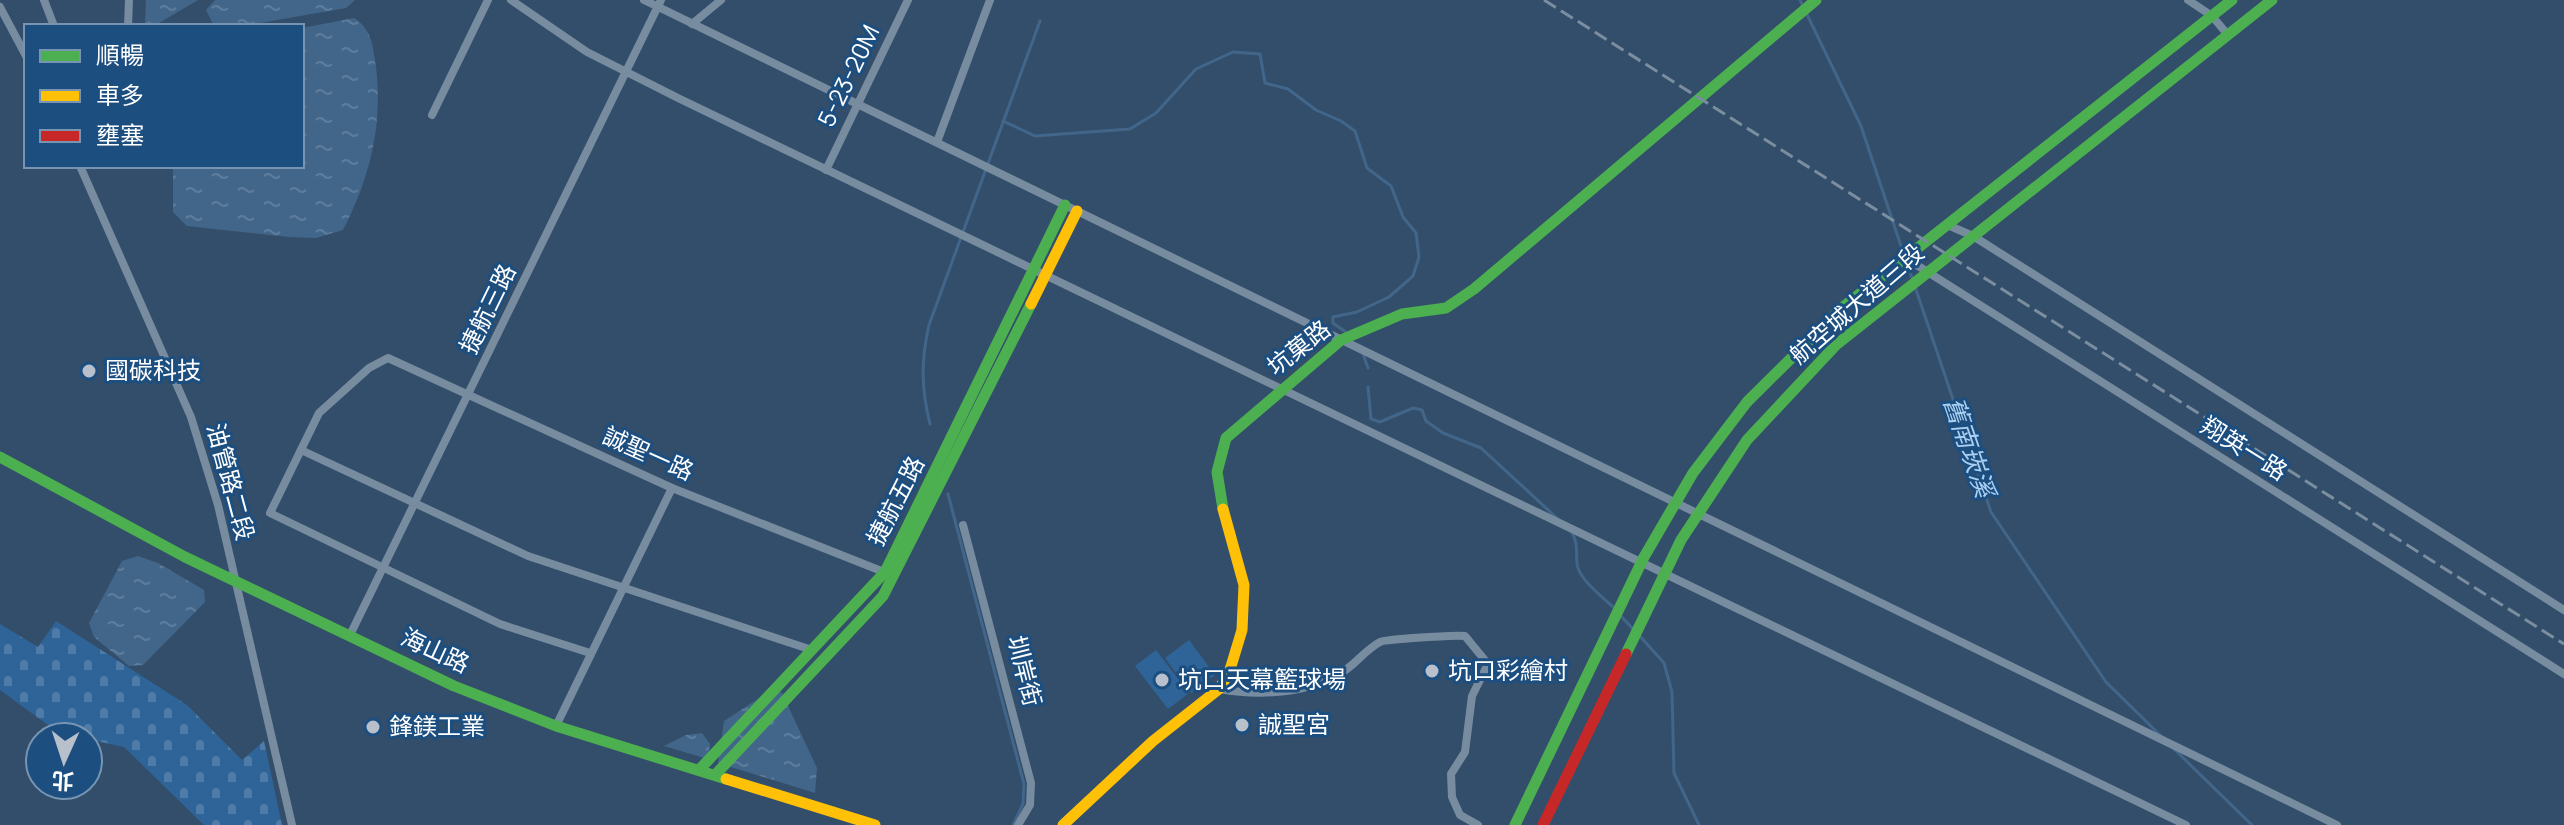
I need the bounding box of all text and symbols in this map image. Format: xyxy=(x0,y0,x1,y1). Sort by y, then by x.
street label: 5-23-20M xyxy=(809,19,886,132)
legend xyxy=(24,24,304,168)
text: 順暢 xyxy=(96,38,144,71)
text: 車多 xyxy=(96,78,144,111)
text: 壅塞 xyxy=(96,118,144,151)
street label: 航空城大道三段 xyxy=(1782,235,1930,370)
street label: 捷航三路 xyxy=(451,258,523,359)
street label: 坑菓路 xyxy=(1260,312,1337,382)
place label: 國碳科技 xyxy=(105,353,201,386)
marker: 國碳科技 xyxy=(80,362,98,380)
water label: 舊南崁溪 xyxy=(1936,392,2005,505)
street label: 翔英一路 xyxy=(2195,408,2294,487)
street label: 誠聖一路 xyxy=(598,418,699,487)
street label: 油管路二段 xyxy=(200,419,263,544)
street label: 捷航五路 xyxy=(858,450,931,551)
street label: 海山路 xyxy=(396,619,475,680)
street label: 圳岸街 xyxy=(1001,632,1050,710)
place label: 坑口彩繪村 xyxy=(1448,653,1568,686)
place label: 坑口天幕籃球場 xyxy=(1178,662,1346,695)
marker: 坑口彩繪村 xyxy=(1423,662,1441,680)
marker: 坑口天幕籃球場 xyxy=(1153,671,1171,689)
place label: 誠聖宮 xyxy=(1258,707,1330,740)
place label: 鋒鎂工業 xyxy=(389,709,485,742)
marker: 誠聖宮 xyxy=(1233,716,1251,734)
marker: 鋒鎂工業 xyxy=(364,718,382,736)
north arrow xyxy=(24,721,104,801)
text: 北 xyxy=(51,765,75,797)

